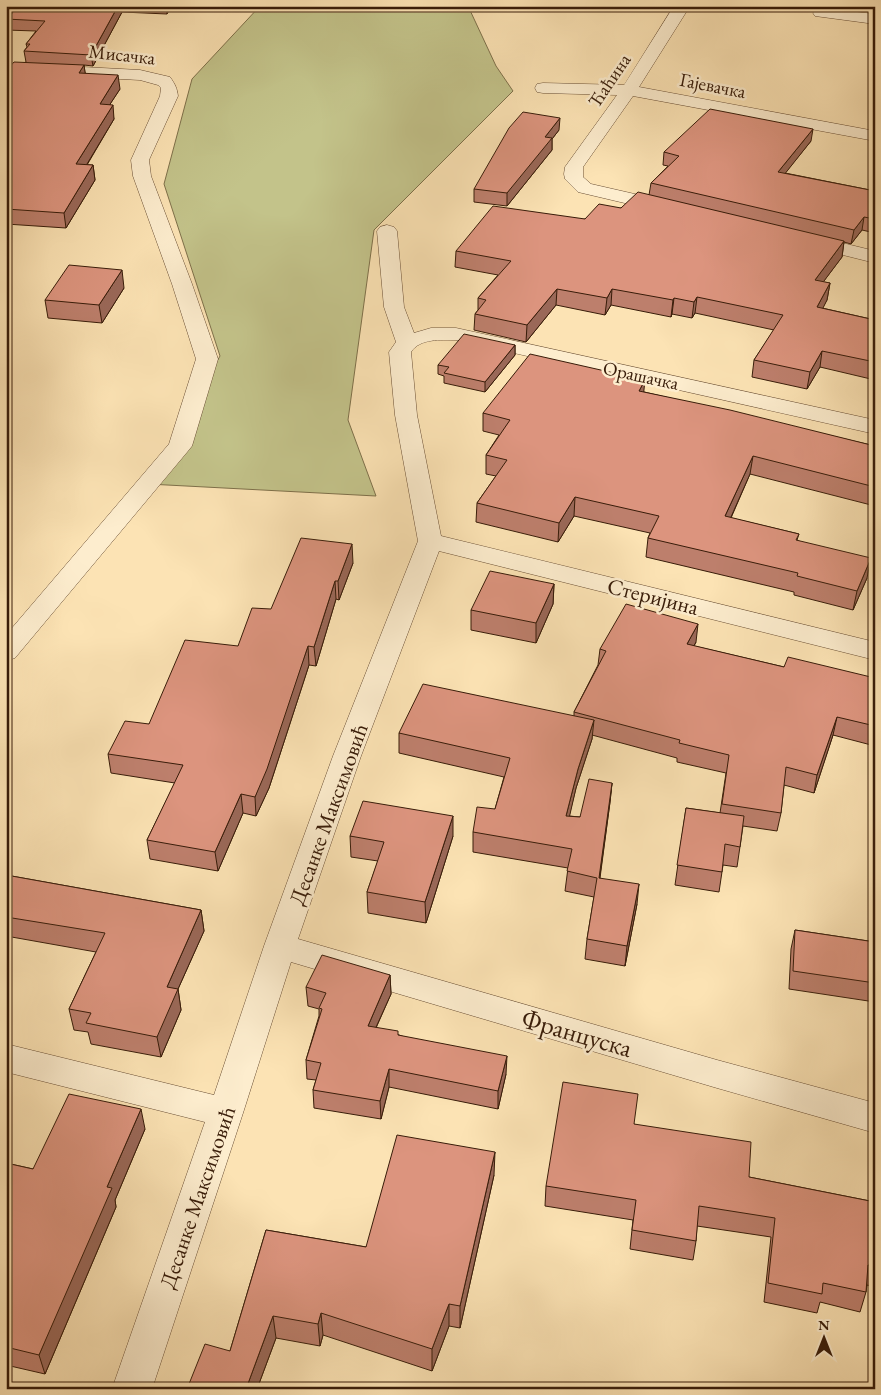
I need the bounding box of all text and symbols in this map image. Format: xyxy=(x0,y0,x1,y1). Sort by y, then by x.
street label: Мисачка xyxy=(87,39,157,70)
street label: Ћаћина xyxy=(582,48,637,112)
street label: Гајевачка xyxy=(678,67,749,104)
street label: Орашачка xyxy=(601,355,681,396)
street label: Стеријина xyxy=(604,571,702,622)
street label: Десанке Максимовић xyxy=(282,719,375,909)
street label: Француска xyxy=(518,1001,637,1065)
street label: Десанке Максимовић xyxy=(153,1102,242,1292)
north arrow xyxy=(798,1312,848,1362)
text: N xyxy=(818,1316,830,1334)

